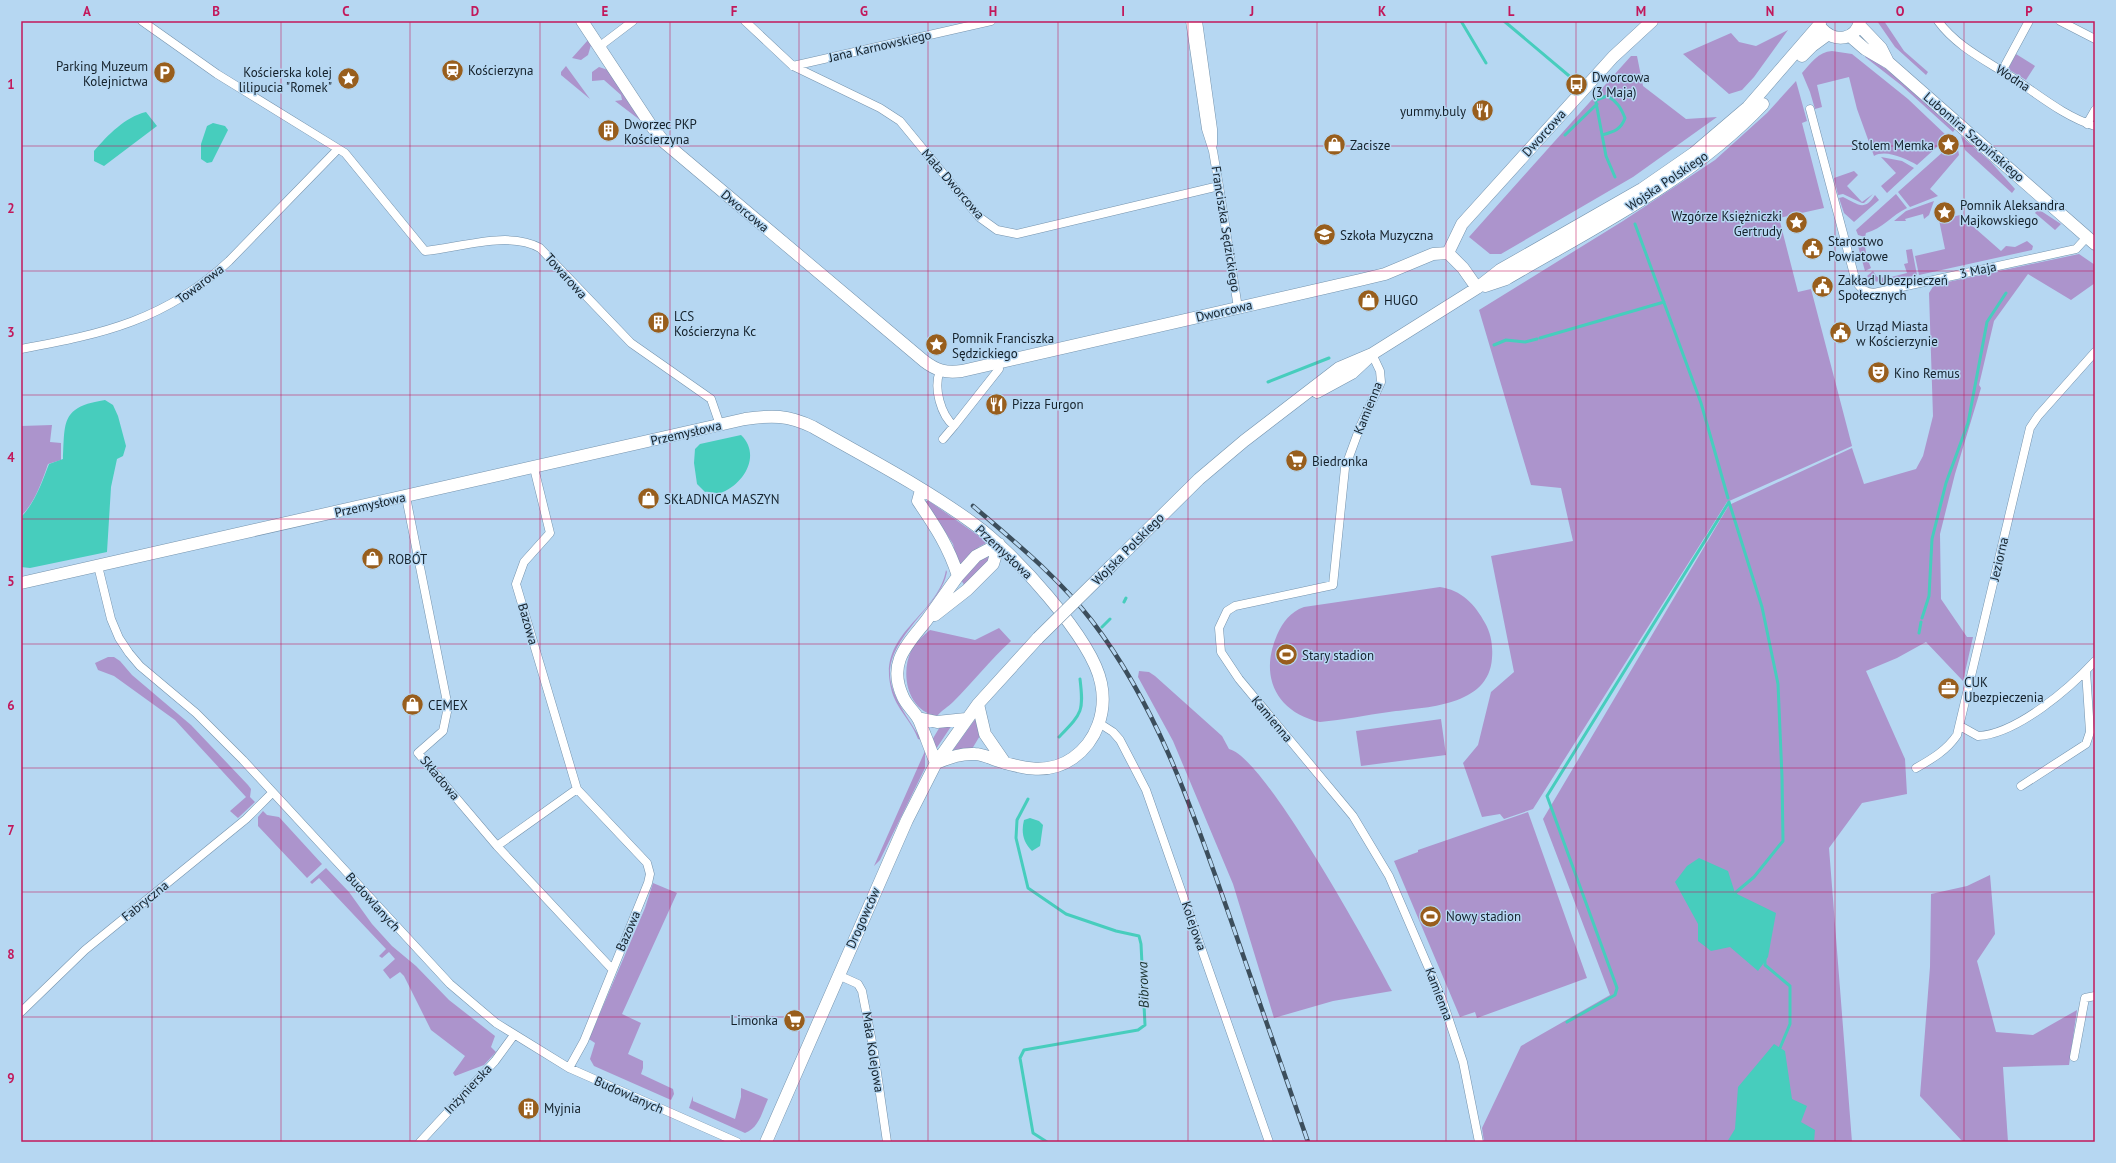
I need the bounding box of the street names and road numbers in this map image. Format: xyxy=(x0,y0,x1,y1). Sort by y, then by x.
street label: Jana Karnowskiego xyxy=(826,26,933,66)
street label: Wodna xyxy=(1993,61,2033,95)
street label: Lubomira Szopińskiego xyxy=(1920,88,2028,186)
street label: Dworcowa xyxy=(1518,106,1570,160)
street label: Mała Dworcowa xyxy=(918,145,988,223)
street label: Wojska Polskiego xyxy=(1623,147,1711,215)
street label: Franciszka Sędzickiego xyxy=(1208,165,1244,293)
street label: Dworcowa xyxy=(717,186,773,236)
street label: Towarowa xyxy=(541,250,591,302)
street label: 3 Maja xyxy=(1958,258,1998,282)
street label: Towarowa xyxy=(173,260,227,308)
street label: Dworcowa xyxy=(1194,296,1254,326)
street label: Kamienna xyxy=(1350,379,1386,437)
street label: Przemysłowa xyxy=(649,417,723,449)
street label: Przemysłowa xyxy=(333,489,407,521)
street label: Wojska Polskiego xyxy=(1088,509,1168,589)
street label: Przemysłowa xyxy=(972,521,1036,583)
street label: Jeziorna xyxy=(1985,535,2012,584)
street label: Bazowa xyxy=(514,601,542,647)
street label: Kamienna xyxy=(1248,692,1296,746)
street label: Składowa xyxy=(416,752,464,804)
street label: Budowlanych xyxy=(342,869,404,935)
street label: Fabryczna xyxy=(118,877,172,925)
street label: Drogowców xyxy=(842,884,884,951)
street label: Kolejowa xyxy=(1178,899,1210,953)
street label: Bazowa xyxy=(612,908,644,954)
street label: Kamienna xyxy=(1421,965,1457,1023)
street label: Mała Kolejowa xyxy=(858,1010,888,1094)
street label: Inżynierska xyxy=(441,1060,495,1118)
street label: Budowlanych xyxy=(592,1072,666,1118)

